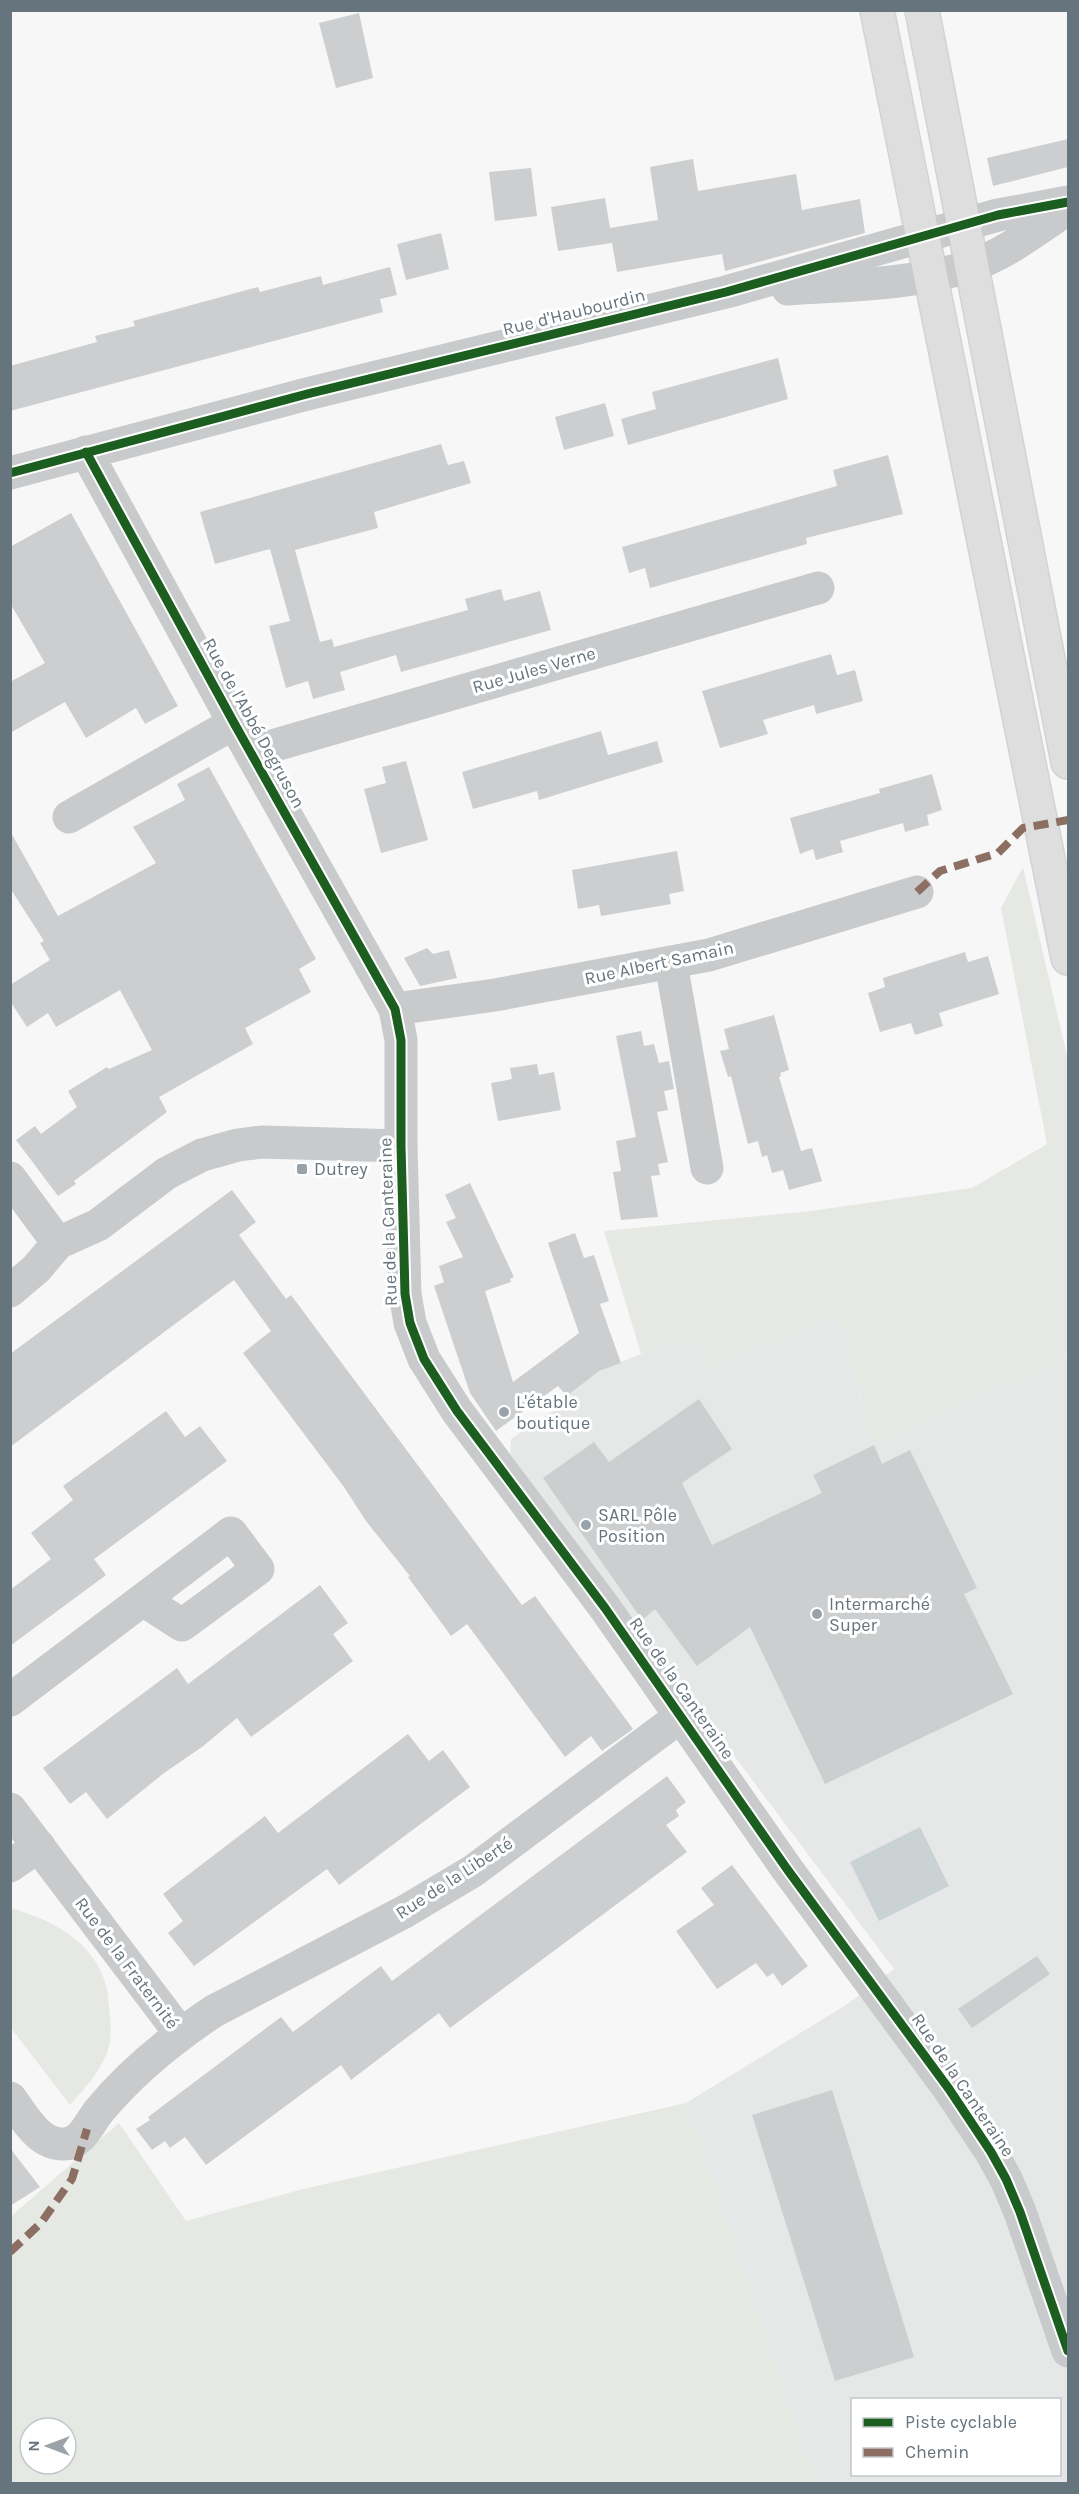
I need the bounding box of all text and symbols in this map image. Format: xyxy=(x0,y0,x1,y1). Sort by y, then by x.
street label: Rue d'Haubourdin xyxy=(500,284,648,340)
street label: Rue de l'Abbé Degruson xyxy=(198,634,310,812)
street label: Rue Jules Verne xyxy=(470,642,598,698)
street label: Rue Albert Samain xyxy=(582,936,736,990)
street label: Rue de la Canteraine xyxy=(374,1137,402,1307)
place label: Dutrey xyxy=(314,1158,368,1180)
marker: Dutrey xyxy=(295,1162,309,1176)
place label: L'étable boutique xyxy=(516,1391,590,1434)
marker: L'étable boutique xyxy=(497,1405,511,1419)
place label: SARL Pôle Position xyxy=(598,1504,677,1547)
marker: SARL Pôle Position xyxy=(579,1518,593,1532)
place label: Intermarché Super xyxy=(829,1593,930,1636)
marker: Intermarché Super xyxy=(810,1607,824,1621)
street label: Rue de la Canteraine xyxy=(625,1613,739,1763)
street label: Rue de la Liberté xyxy=(391,1832,517,1924)
street label: Rue de la Fraternité xyxy=(70,1893,184,2033)
street label: Rue de la Canteraine xyxy=(907,2009,1019,2161)
legend xyxy=(851,2398,1061,2476)
text: Piste cyclable xyxy=(905,2411,1017,2433)
north arrow xyxy=(18,2416,78,2476)
text: N xyxy=(24,2440,43,2452)
text: Chemin xyxy=(905,2441,969,2463)

